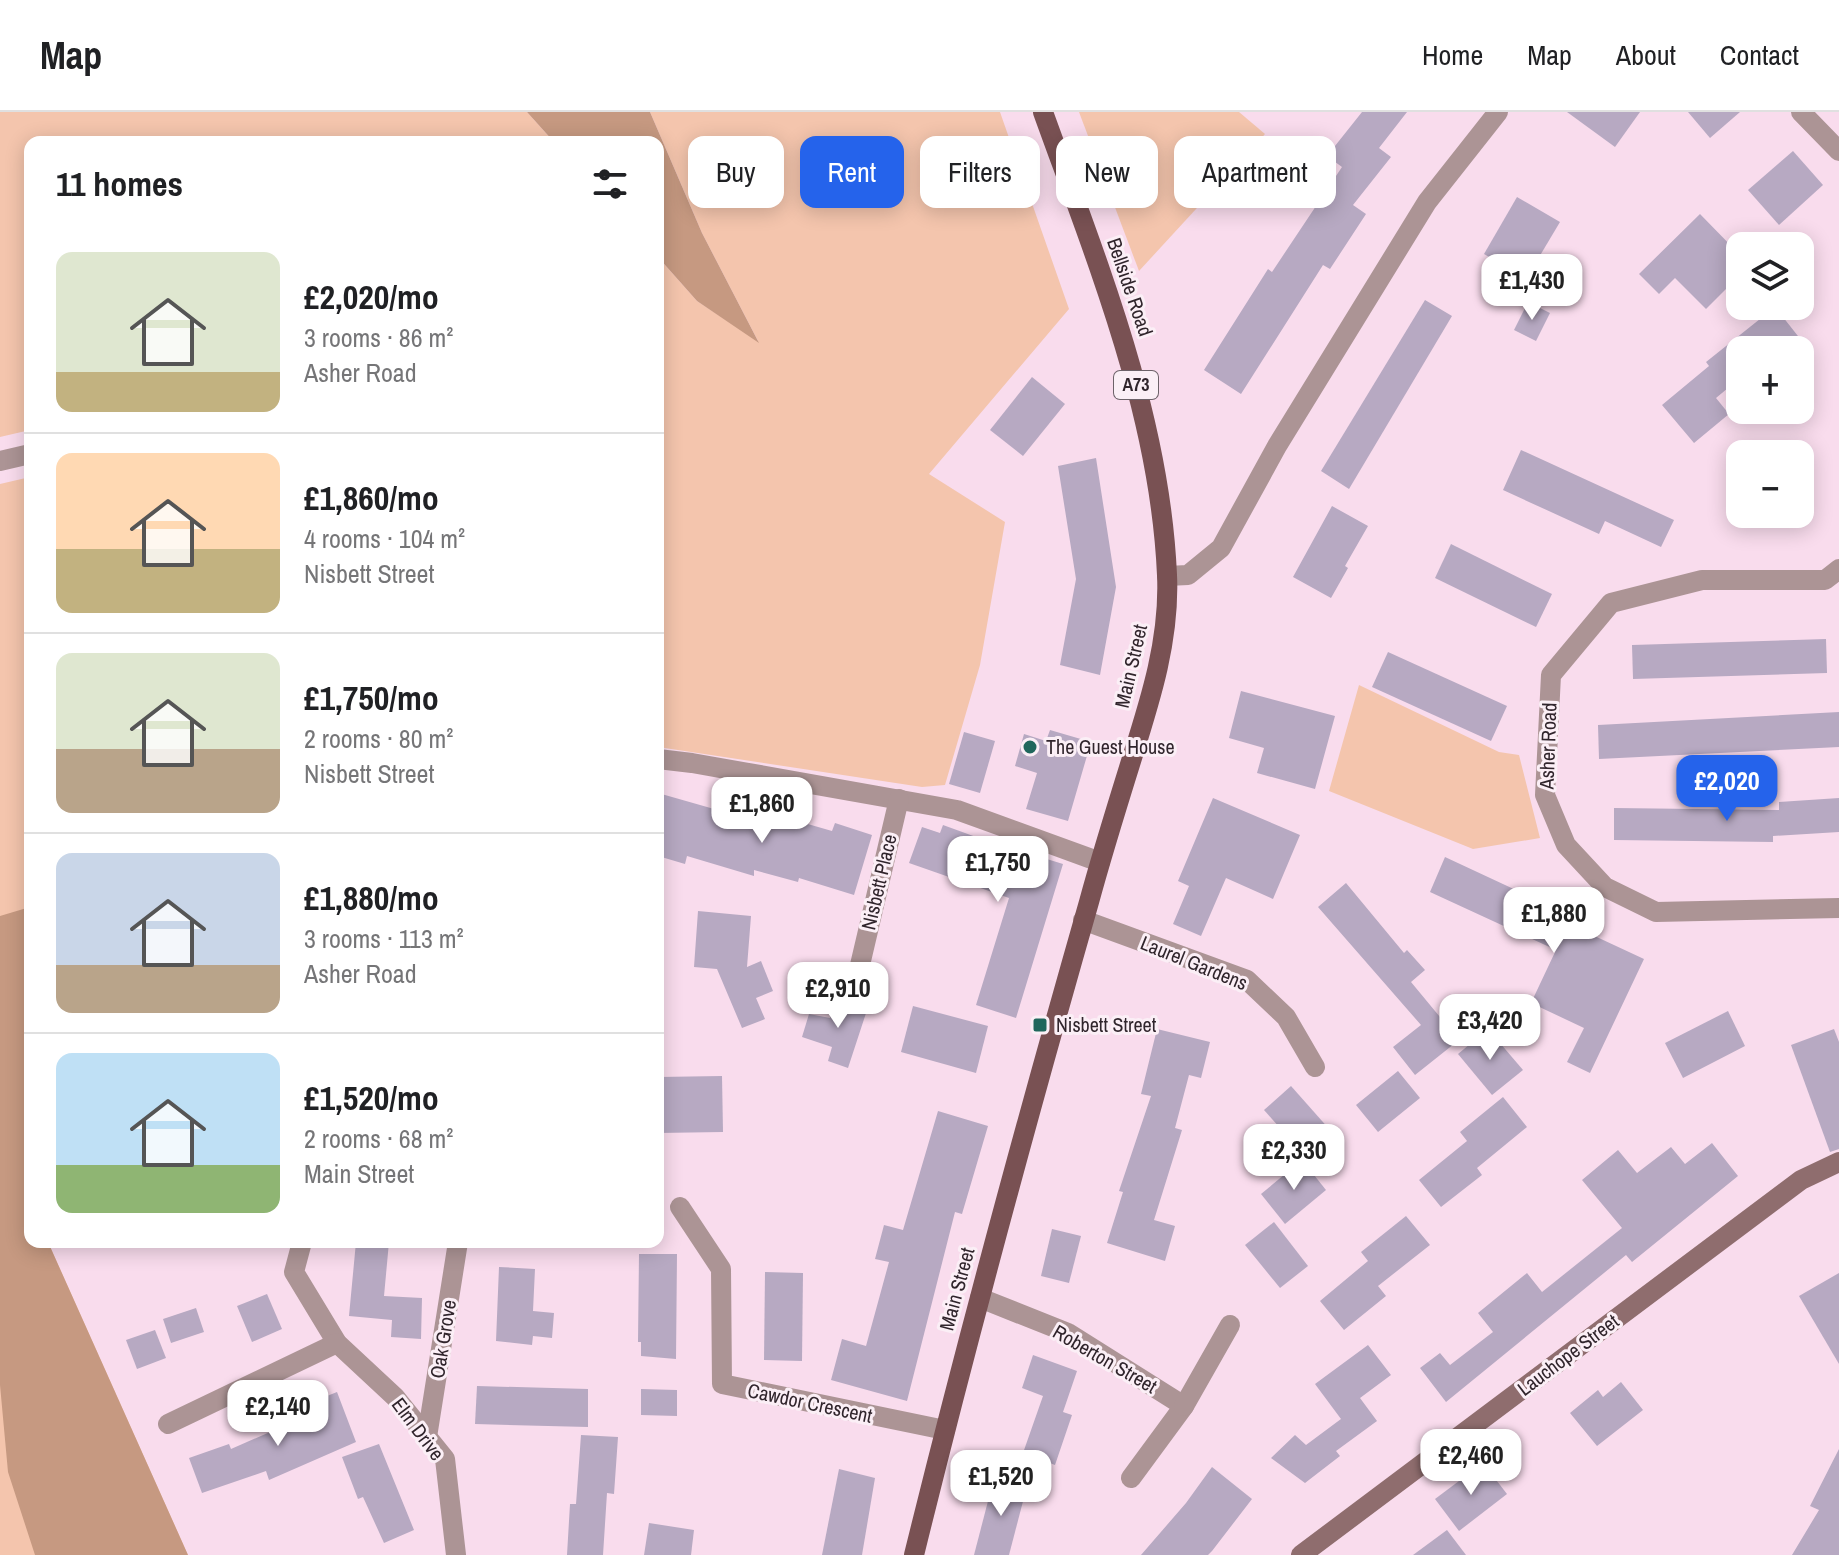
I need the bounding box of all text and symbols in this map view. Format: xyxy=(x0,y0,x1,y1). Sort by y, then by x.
text: Map xyxy=(40,30,102,81)
text: Home xyxy=(1422,36,1483,74)
text: Map xyxy=(1527,36,1572,74)
text: About xyxy=(1616,36,1676,74)
text: Contact xyxy=(1720,36,1799,74)
chip: Buy xyxy=(688,136,784,208)
chip: Rent xyxy=(800,136,904,208)
chip: Filters xyxy=(920,136,1040,208)
chip: New xyxy=(1056,136,1158,208)
chip: Apartment xyxy=(1174,136,1336,208)
text: 11 homes xyxy=(56,161,183,207)
icon: filters xyxy=(588,162,632,206)
map controls xyxy=(1726,232,1814,528)
button: layers xyxy=(1726,232,1814,320)
street label: Bellside Road xyxy=(1101,234,1160,340)
pin: £1,430 xyxy=(1467,254,1597,322)
text: £1,430 xyxy=(1499,262,1565,297)
text: £2,020/mo xyxy=(304,274,439,320)
icon: home xyxy=(120,284,216,380)
text: 3 rooms · 86 m² xyxy=(304,320,453,355)
button: + xyxy=(1726,336,1814,424)
text: Asher Road xyxy=(304,355,417,390)
road number: A73 xyxy=(1114,371,1158,399)
button: − xyxy=(1726,440,1814,528)
text: £1,860/mo xyxy=(304,475,439,521)
icon: home xyxy=(120,485,216,581)
text: 4 rooms · 104 m² xyxy=(304,521,465,556)
text: Nisbett Street xyxy=(304,556,434,591)
street label: Main Street xyxy=(1108,621,1153,710)
text: £1,750/mo xyxy=(304,675,439,721)
icon: home xyxy=(120,685,216,781)
street label: Asher Road xyxy=(1532,702,1563,791)
text: 2 rooms · 80 m² xyxy=(304,721,453,756)
place label: The Guest House xyxy=(1046,733,1175,760)
marker: The Guest House xyxy=(1021,738,1039,756)
pin: £2,020 xyxy=(1662,755,1792,823)
text: Nisbett Street xyxy=(304,756,434,791)
text: £2,020 xyxy=(1694,763,1760,798)
pin: £1,860 xyxy=(697,777,827,845)
text: £1,860 xyxy=(729,785,795,820)
street label: Nisbett Place xyxy=(854,831,903,932)
pin: £1,750 xyxy=(933,836,1063,904)
text: £1,750 xyxy=(965,844,1031,879)
text: £1,880/mo xyxy=(304,875,439,921)
icon: home xyxy=(120,885,216,981)
pin: £1,880 xyxy=(1489,887,1619,955)
text: £1,880 xyxy=(1521,895,1587,930)
text: 3 rooms · 113 m² xyxy=(304,921,464,956)
street label: Laurel Gardens xyxy=(1137,929,1252,996)
text: Asher Road xyxy=(304,956,417,991)
pin: £2,910 xyxy=(773,962,903,1030)
text: £2,910 xyxy=(805,970,871,1005)
pin: £3,420 xyxy=(1425,994,1555,1062)
text: £3,420 xyxy=(1457,1002,1523,1037)
place label: Nisbett Street xyxy=(1056,1011,1157,1038)
marker: Nisbett Street xyxy=(1031,1016,1049,1034)
text: £1,520/mo xyxy=(304,1075,439,1121)
icon: home xyxy=(120,1085,216,1181)
text: 2 rooms · 68 m² xyxy=(304,1121,453,1156)
pin: £2,330 xyxy=(1229,1124,1359,1192)
text: £2,330 xyxy=(1261,1132,1327,1167)
text: Main Street xyxy=(304,1156,414,1191)
street label: Main Street xyxy=(933,1244,981,1333)
street label: Oak Grove xyxy=(423,1298,462,1380)
street label: Lauchope Street xyxy=(1512,1307,1624,1402)
street label: Roberton Street xyxy=(1048,1318,1163,1399)
street label: Cawdor Crescent xyxy=(745,1376,875,1429)
pin: £2,140 xyxy=(213,1380,343,1448)
text: £2,140 xyxy=(245,1388,311,1423)
street label: Elm Drive xyxy=(386,1392,451,1466)
pin: £2,460 xyxy=(1406,1429,1536,1497)
text: £2,460 xyxy=(1438,1437,1504,1472)
pin: £1,520 xyxy=(936,1450,1066,1518)
text: £1,520 xyxy=(968,1458,1034,1493)

